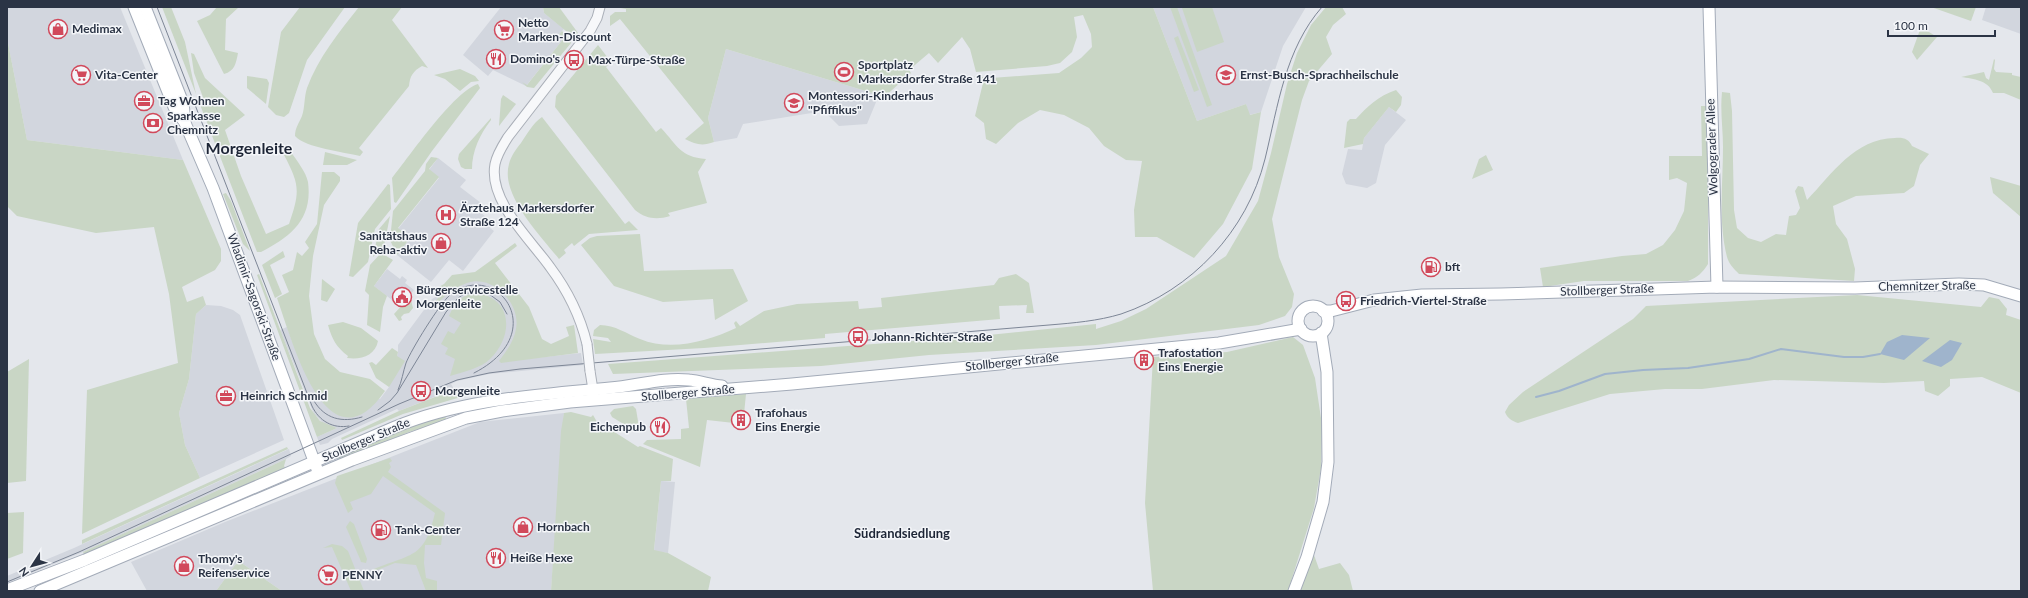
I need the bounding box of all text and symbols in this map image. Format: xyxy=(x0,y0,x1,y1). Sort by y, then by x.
scale bar xyxy=(1888,12,1995,38)
place label: Netto Marken-Discount xyxy=(518,15,612,44)
shop icon: Medimax xyxy=(47,18,69,40)
text: 100 m xyxy=(1894,18,1928,33)
supermarket icon: Netto Marken-Discount xyxy=(493,19,515,41)
place label: Medimax xyxy=(72,21,123,36)
restaurant icon: Domino's xyxy=(485,48,507,70)
bus stop icon: Max-Türpe-Straße xyxy=(563,49,585,71)
place label: Domino's xyxy=(510,51,560,66)
place label: Max-Türpe-Straße xyxy=(588,52,686,67)
place label: Sportplatz Markersdorfer Straße 141 xyxy=(858,57,997,86)
sports icon: Sportplatz Markersdorfer Straße 141 xyxy=(833,61,855,83)
supermarket icon: Vita-Center xyxy=(70,64,92,86)
school or university icon: Ernst-Busch-Sprachheilschule xyxy=(1215,64,1237,86)
place label: Vita-Center xyxy=(94,67,158,82)
place label: Ernst-Busch-Sprachheilschule xyxy=(1240,67,1399,82)
place label: Montessori-Kinderhaus "Pfiffikus" xyxy=(808,88,934,117)
office icon: Tag Wohnen xyxy=(133,90,155,112)
school or university icon: Montessori-Kinderhaus "Pfiffikus" xyxy=(783,92,805,114)
place label: Tag Wohnen xyxy=(158,93,225,108)
street label: Wolgograder Allee xyxy=(1702,98,1721,196)
place label: Sparkasse Chemnitz xyxy=(167,108,221,137)
bank icon: Sparkasse Chemnitz xyxy=(142,112,164,134)
district label: Morgenleite xyxy=(206,138,293,157)
place label: Ärztehaus Markersdorfer Straße 124 xyxy=(459,200,595,229)
hospital icon: Ärztehaus Markersdorfer Straße 124 xyxy=(435,204,457,226)
place label: Sanitätshaus Reha-aktiv xyxy=(359,228,428,257)
street label: Wladimir-Sagorski-Straße xyxy=(224,231,285,363)
shop icon: Sanitätshaus Reha-aktiv xyxy=(430,232,452,254)
fuel station icon: bft xyxy=(1420,256,1442,278)
place label: bft xyxy=(1445,259,1461,274)
street label: Chemnitzer Straße xyxy=(1878,277,1976,294)
street label: Stollberger Straße xyxy=(1560,280,1654,299)
place label: Bürgerservicestelle Morgenleite xyxy=(416,282,519,311)
public building icon: Bürgerservicestelle Morgenleite xyxy=(391,286,413,308)
bus stop icon: Friedrich-Viertel-Straße xyxy=(1335,290,1357,312)
place label: Friedrich-Viertel-Straße xyxy=(1360,293,1487,308)
bus stop icon: Johann-Richter-Straße xyxy=(847,326,869,348)
place label: Johann-Richter-Straße xyxy=(872,329,993,344)
place label: Trafostation Eins Energie xyxy=(1158,345,1224,374)
street label: Stollberger Straße xyxy=(964,349,1059,374)
building icon: Trafostation Eins Energie xyxy=(1133,349,1155,371)
bus stop icon: Morgenleite xyxy=(410,380,432,402)
street label: Stollberger Straße xyxy=(640,381,735,404)
place label: Morgenleite xyxy=(435,383,501,398)
office icon: Heinrich Schmid xyxy=(215,385,237,407)
place label: Heinrich Schmid xyxy=(240,388,327,403)
place label: Trafohaus Eins Energie xyxy=(755,405,821,434)
building icon: Trafohaus Eins Energie xyxy=(730,409,752,431)
street label: Stollberger Straße xyxy=(320,414,412,465)
restaurant icon: Eichenpub xyxy=(649,416,671,438)
place label: Eichenpub xyxy=(590,419,646,434)
shop icon: Hornbach xyxy=(512,516,534,538)
fuel station icon: Tank-Center xyxy=(370,519,392,541)
place label: Hornbach xyxy=(537,519,590,534)
place label: Tank-Center xyxy=(395,522,461,537)
district label: Südrandsiedlung xyxy=(854,525,950,541)
north arrow xyxy=(12,546,52,586)
restaurant icon: Heiße Hexe xyxy=(485,547,507,569)
place label: Heiße Hexe xyxy=(510,550,573,565)
place label: Thomy's Reifenservice xyxy=(198,551,270,580)
shop icon: Thomy's Reifenservice xyxy=(173,555,195,577)
supermarket icon: PENNY xyxy=(317,564,339,586)
text: N xyxy=(16,565,31,579)
place label: PENNY xyxy=(342,567,383,582)

